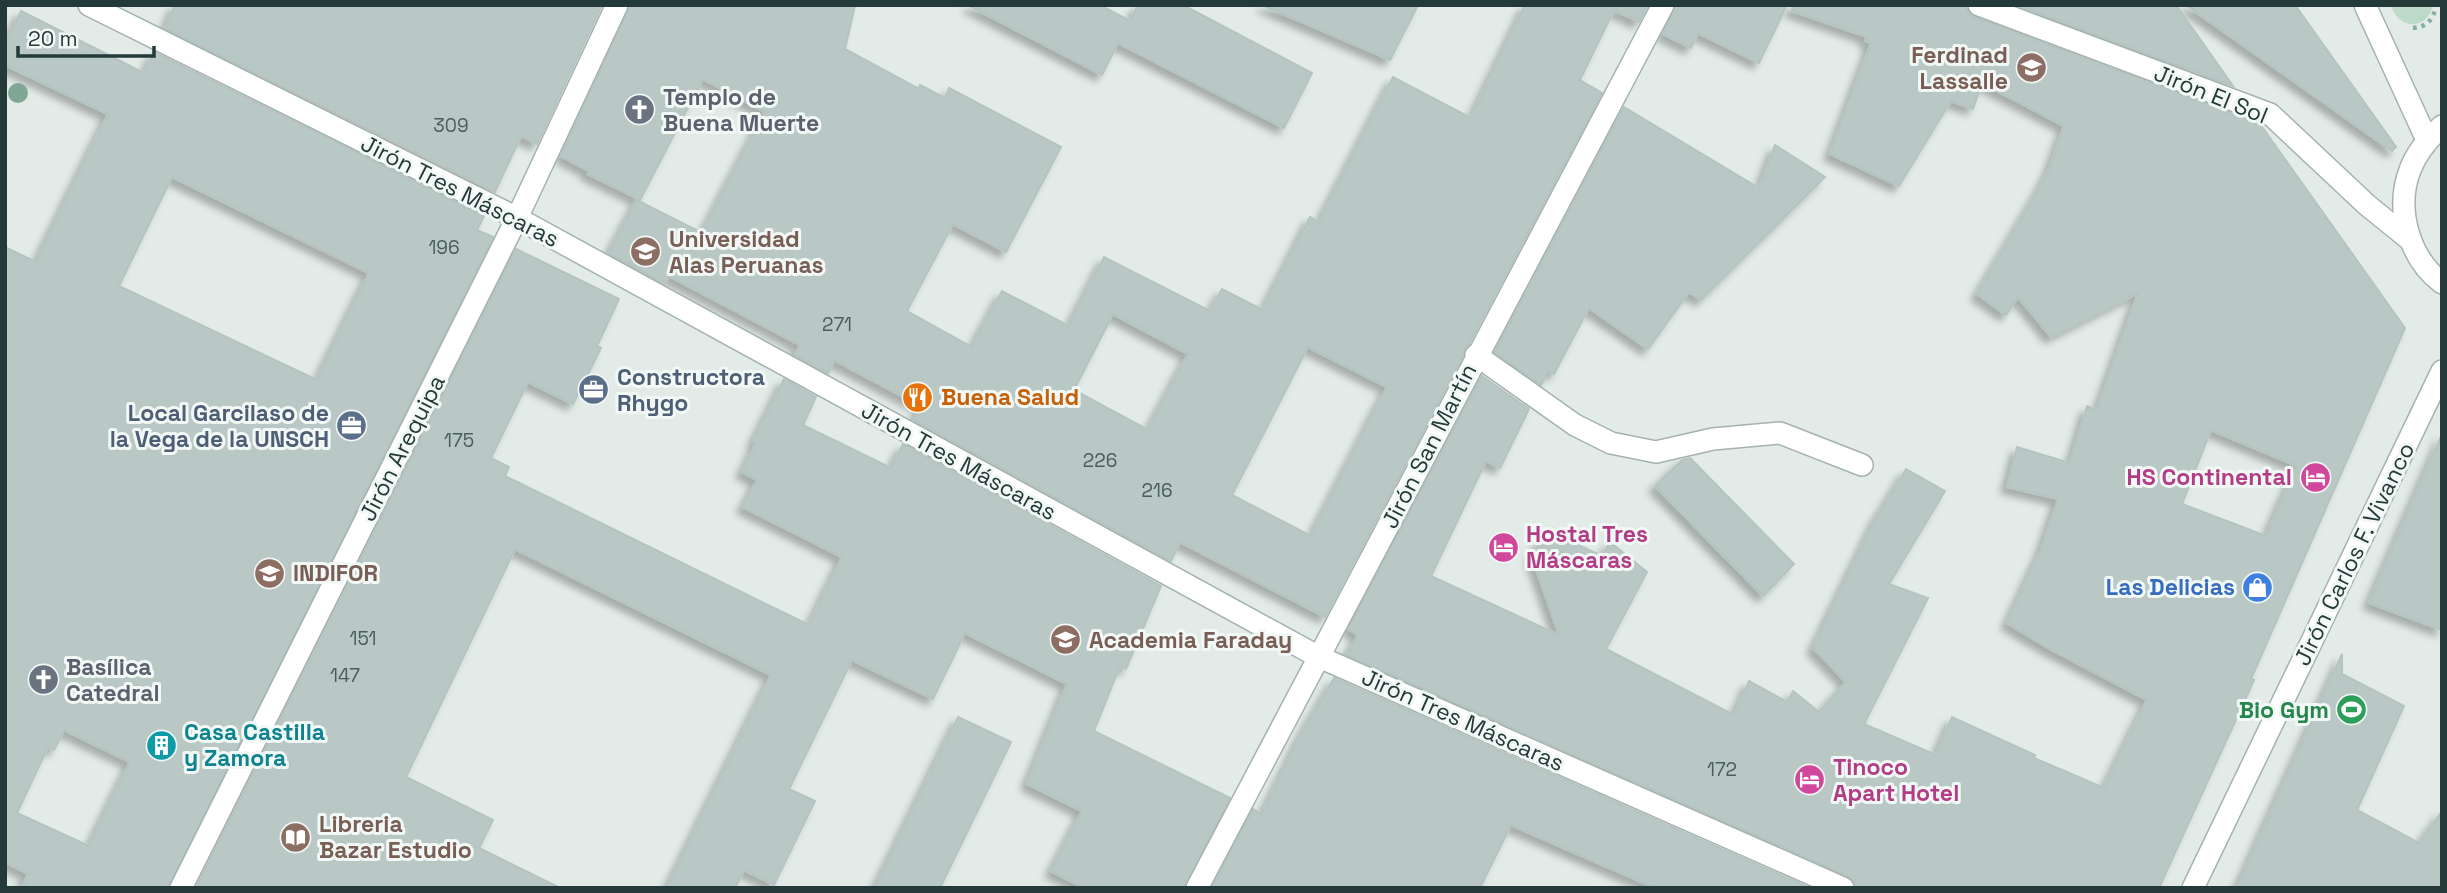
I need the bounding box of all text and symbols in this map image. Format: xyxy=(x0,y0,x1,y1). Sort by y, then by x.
scale bar xyxy=(18,14,154,58)
text: 20 m xyxy=(28,25,78,52)
place label: Ferdinad Lassalle xyxy=(1911,40,2008,96)
school or university icon: Ferdinad Lassalle xyxy=(2014,51,2048,85)
street label: Jirón El Sol xyxy=(2150,58,2272,130)
place label: Templo de Buena Muerte xyxy=(663,82,819,138)
church icon: Templo de Buena Muerte xyxy=(623,93,657,127)
house number: 309 xyxy=(433,113,469,138)
street label: Jirón Tres Máscaras xyxy=(356,128,564,254)
place label: Universidad Alas Peruanas xyxy=(669,224,824,280)
house number: 196 xyxy=(428,235,460,260)
school or university icon: Universidad Alas Peruanas xyxy=(629,235,663,269)
house number: 271 xyxy=(822,312,852,337)
street label: Jirón San Martín xyxy=(1375,358,1483,534)
place label: Constructora Rhygo xyxy=(617,362,765,418)
street label: Jirón Arequipa xyxy=(352,370,452,526)
office icon: Constructora Rhygo xyxy=(577,373,611,407)
restaurant icon: Buena Salud xyxy=(901,380,935,414)
place label: Buena Salud xyxy=(941,382,1079,412)
street label: Jirón Tres Máscaras xyxy=(856,395,1062,527)
place label: Local Garcilaso de la Vega de la UNSCH xyxy=(110,398,329,454)
office icon: Local Garcilaso de la Vega de la UNSCH xyxy=(335,409,369,443)
house number: 175 xyxy=(444,428,474,453)
street label: Jirón Carlos F. Vivanco xyxy=(2287,437,2421,671)
house number: 226 xyxy=(1083,448,1117,473)
hotel icon: HS Continental xyxy=(2298,460,2332,494)
place label: HS Continental xyxy=(2127,462,2292,492)
house number: 216 xyxy=(1141,478,1173,503)
place label: Hostal Tres Máscaras xyxy=(1526,519,1648,575)
hotel icon: Hostal Tres Máscaras xyxy=(1486,530,1520,564)
school or university icon: INDIFOR xyxy=(253,556,287,590)
place label: INDIFOR xyxy=(293,558,378,588)
shop icon: Las Delicias xyxy=(2241,570,2275,604)
place label: Las Delicias xyxy=(2106,572,2235,602)
school or university icon: Academia Faraday xyxy=(1049,623,1083,657)
place label: Academia Faraday xyxy=(1089,625,1292,655)
house number: 151 xyxy=(350,626,377,651)
place label: Basílica Catedral xyxy=(66,652,160,708)
street label: Jirón Tres Máscaras xyxy=(1357,662,1569,778)
church icon: Basílica Catedral xyxy=(26,663,60,697)
house number: 147 xyxy=(330,663,360,688)
sports icon: Bio Gym xyxy=(2335,693,2369,727)
place label: Bio Gym xyxy=(2239,695,2329,725)
place label: Casa Castilla y Zamora xyxy=(184,717,325,773)
building icon: Casa Castilla y Zamora xyxy=(144,728,178,762)
place label: Tinoco Apart Hotel xyxy=(1833,752,1959,808)
house number: 172 xyxy=(1707,757,1737,782)
hotel icon: Tinoco Apart Hotel xyxy=(1793,763,1827,797)
place label: Libreria Bazar Estudio xyxy=(319,809,472,865)
library icon: Libreria Bazar Estudio xyxy=(279,820,313,854)

